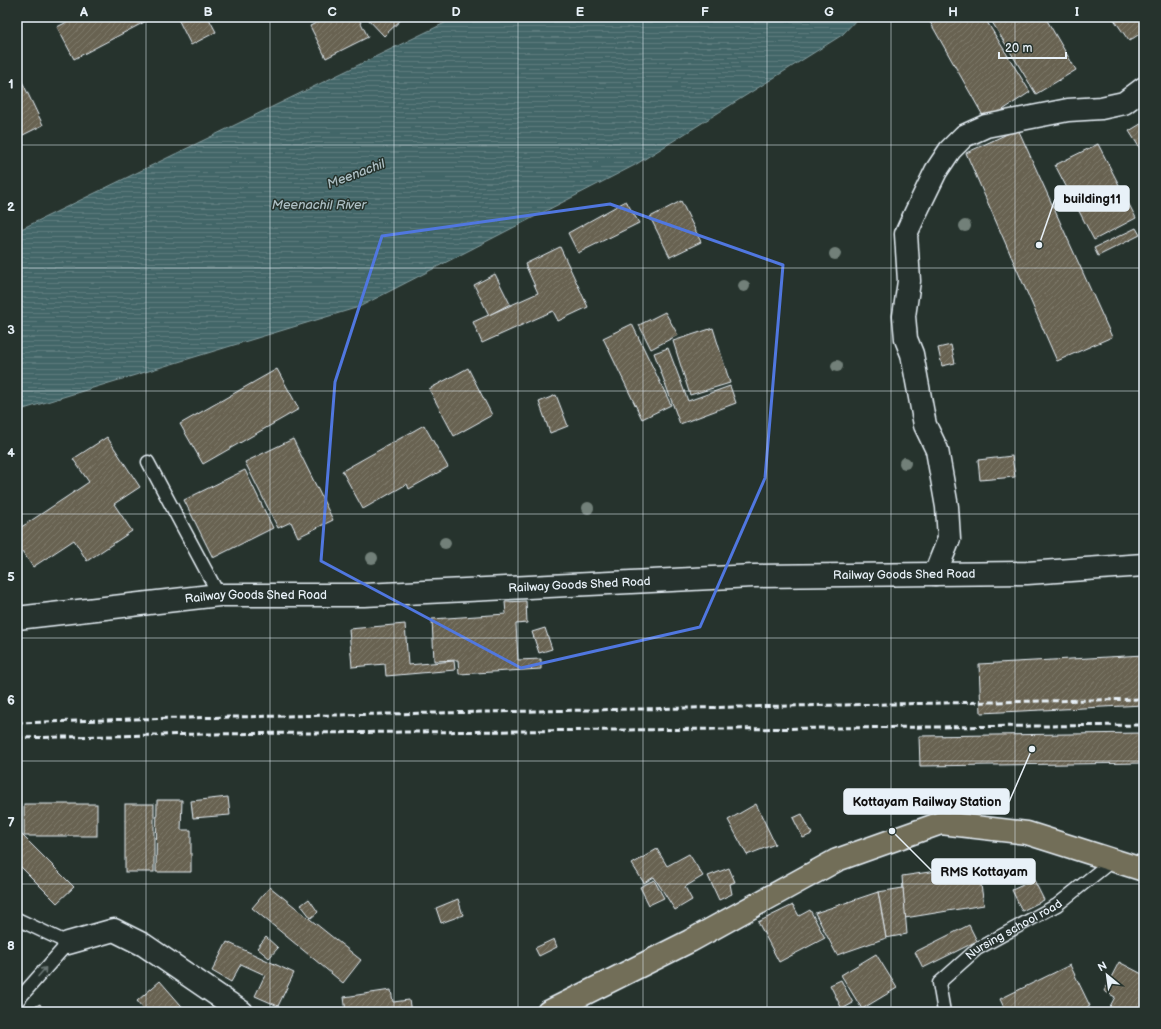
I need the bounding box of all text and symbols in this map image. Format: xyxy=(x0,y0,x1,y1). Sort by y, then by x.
text: A xyxy=(79,4,88,20)
text: B xyxy=(203,4,213,20)
text: C xyxy=(327,4,337,20)
text: D xyxy=(451,4,461,20)
text: E xyxy=(576,4,585,20)
text: F xyxy=(701,4,709,20)
text: G xyxy=(824,4,834,20)
text: H xyxy=(948,4,958,20)
text: I xyxy=(1075,4,1079,20)
scale bar xyxy=(999,34,1066,60)
text: 20 m xyxy=(1005,41,1032,56)
text: 1 xyxy=(8,76,14,92)
water label: Meenachil xyxy=(325,155,388,192)
callout: building11 xyxy=(1055,186,1129,211)
text: building11 xyxy=(1063,191,1121,207)
water label: Meenachil River xyxy=(272,197,368,213)
text: 2 xyxy=(7,199,15,215)
text: 3 xyxy=(7,322,15,338)
text: 4 xyxy=(7,445,15,461)
street label: Railway Goods Shed Road xyxy=(833,566,976,583)
text: 5 xyxy=(7,569,15,585)
street label: Railway Goods Shed Road xyxy=(508,574,651,595)
street label: Railway Goods Shed Road xyxy=(184,587,327,606)
text: 6 xyxy=(7,692,15,708)
callout: Kottayam Railway Station xyxy=(844,789,1009,814)
text: Kottayam Railway Station xyxy=(853,794,1001,810)
text: 7 xyxy=(7,815,15,831)
callout: RMS Kottayam xyxy=(932,859,1035,884)
text: RMS Kottayam xyxy=(940,864,1028,880)
street label: Nursing school road xyxy=(962,896,1066,963)
text: 8 xyxy=(7,938,15,954)
north arrow xyxy=(1087,955,1127,995)
text: N xyxy=(1096,959,1109,974)
one-way arrow xyxy=(38,966,47,977)

